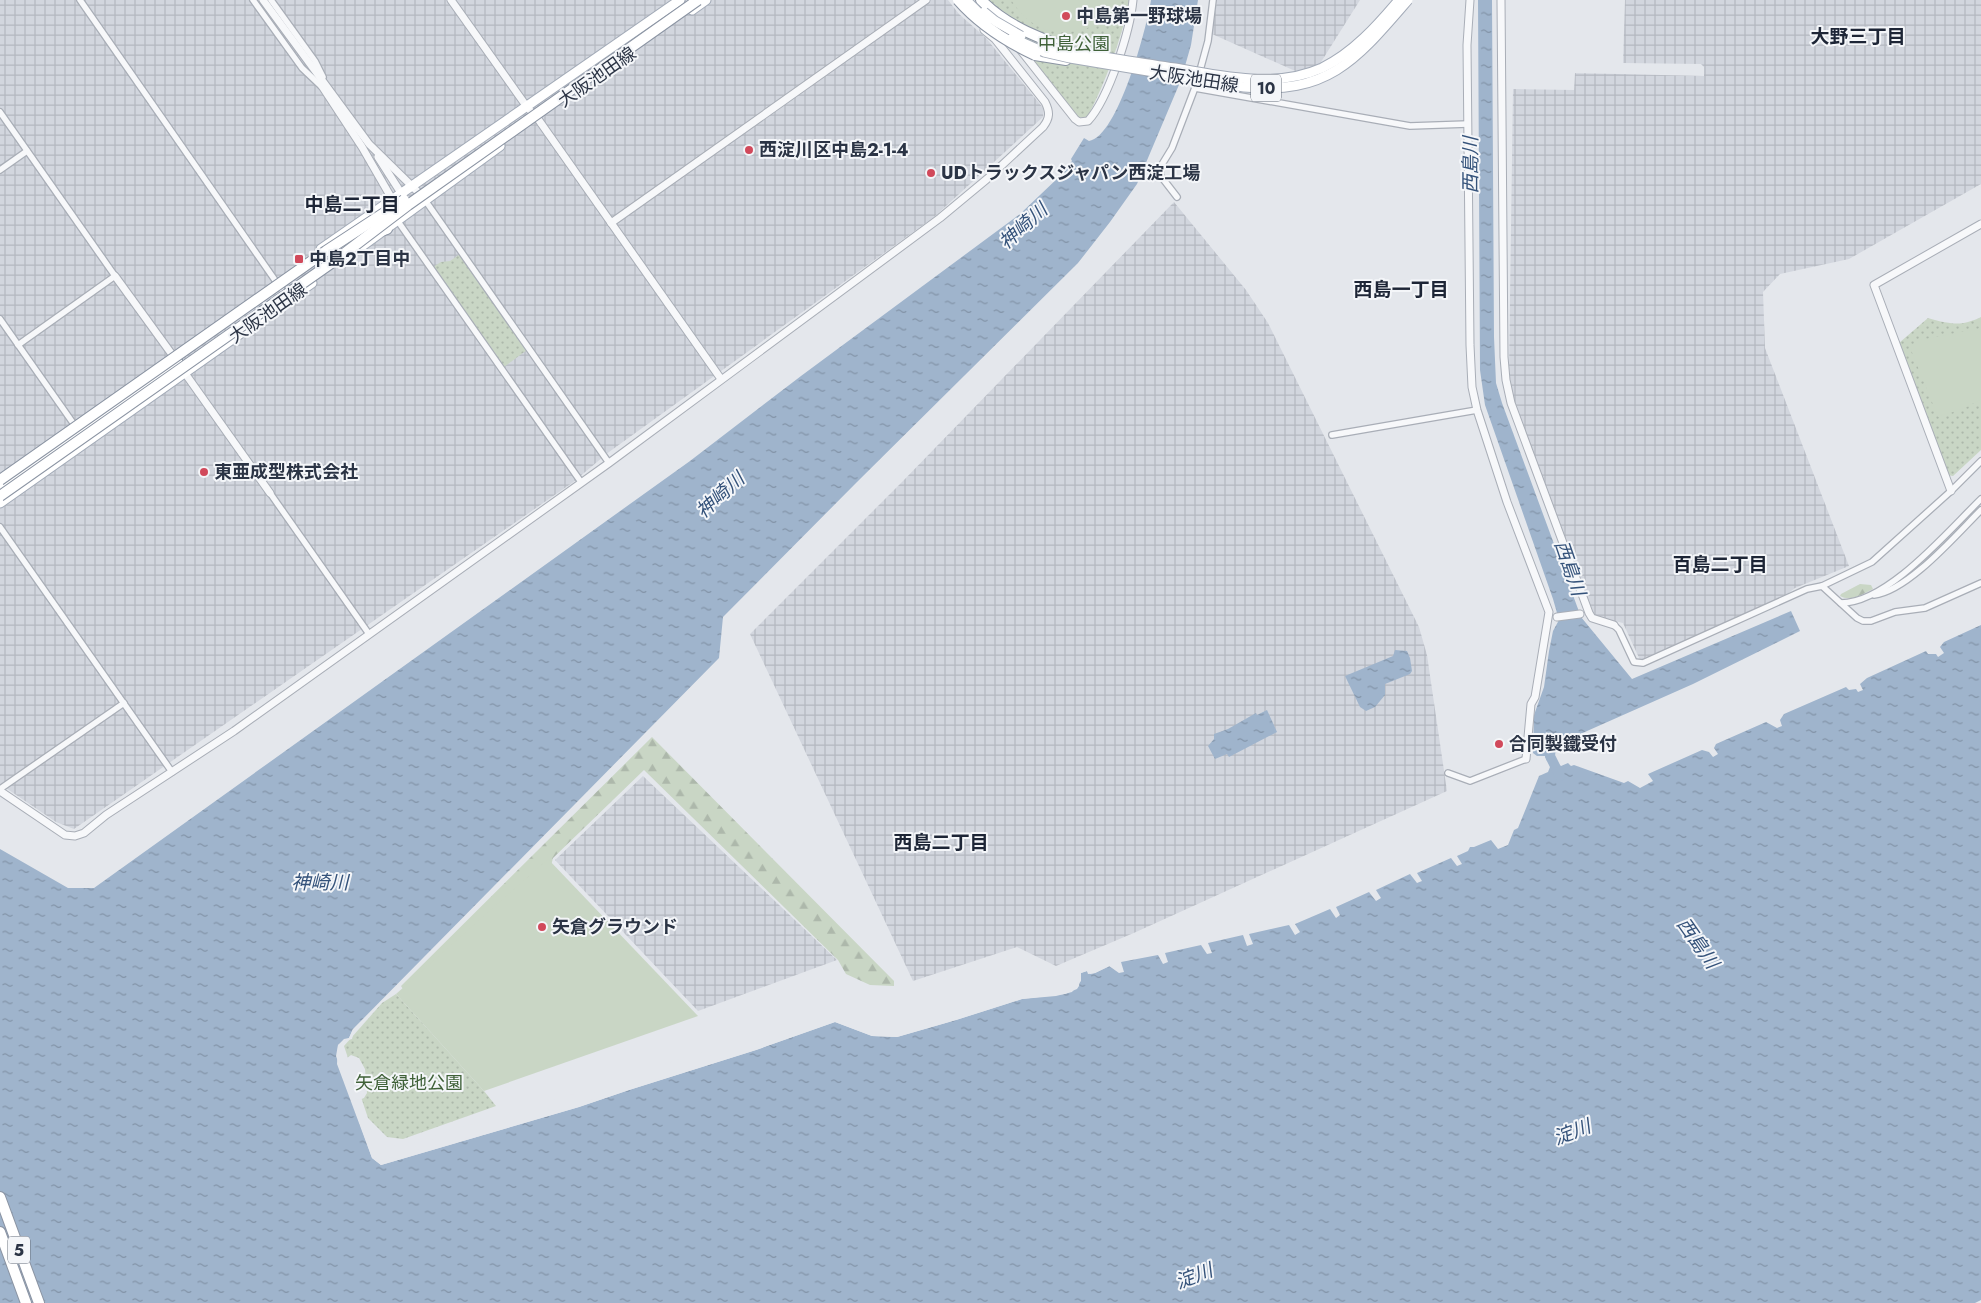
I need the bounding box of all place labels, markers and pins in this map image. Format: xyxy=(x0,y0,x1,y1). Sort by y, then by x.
place label: 中島第一野球場 xyxy=(1076,3,1202,29)
marker: 中島第一野球場 xyxy=(1060,10,1072,22)
place label: 西淀川区中島2-1-4 xyxy=(759,137,909,163)
marker: 西淀川区中島2-1-4 xyxy=(743,144,755,156)
place label: UDトラックスジャパン西淀工場 xyxy=(941,160,1200,186)
marker: UDトラックスジャパン西淀工場 xyxy=(925,167,937,179)
place label: 中島２丁目中 xyxy=(309,246,410,272)
marker: 中島２丁目中 xyxy=(293,253,305,265)
place label: 東亜成型株式会社 xyxy=(214,459,358,485)
marker: 東亜成型株式会社 xyxy=(198,466,210,478)
place label: 合同製鐵受付 xyxy=(1509,731,1617,757)
marker: 合同製鐵受付 xyxy=(1493,738,1505,750)
place label: 矢倉グラウンド xyxy=(552,914,678,940)
marker: 矢倉グラウンド xyxy=(536,921,548,933)

